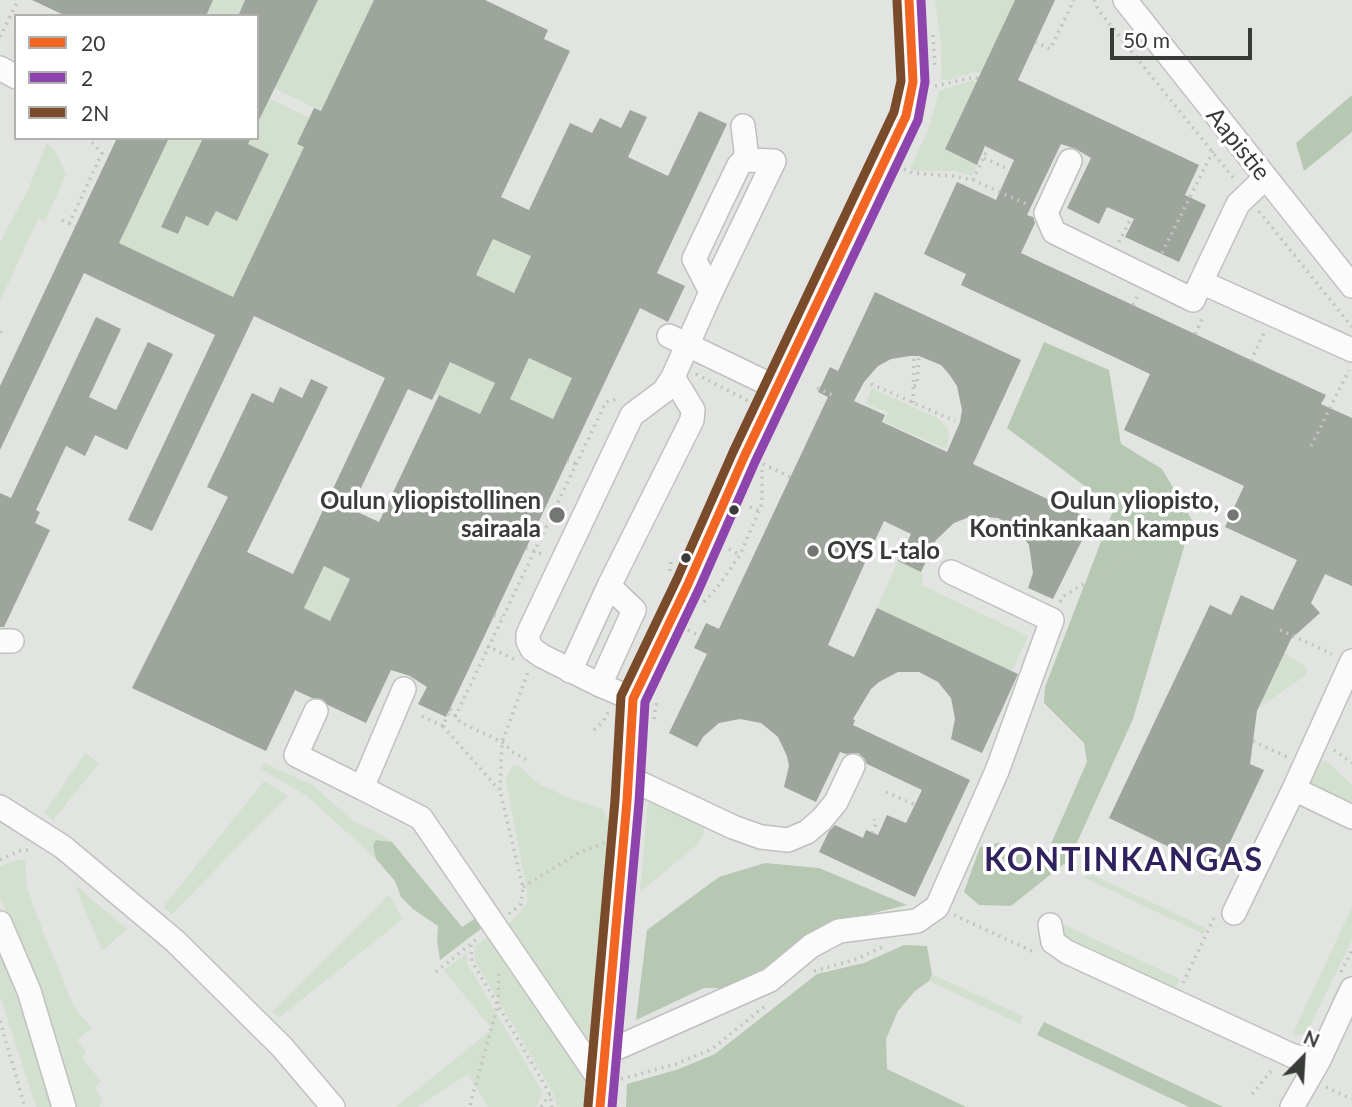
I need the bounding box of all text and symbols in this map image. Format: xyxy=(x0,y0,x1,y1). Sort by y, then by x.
legend xyxy=(14,14,259,140)
scale bar xyxy=(1114,14,1256,58)
text: 50 m xyxy=(1123,27,1170,52)
text: 20 xyxy=(81,30,105,55)
text: 2 xyxy=(81,65,93,90)
text: 2N xyxy=(81,100,109,125)
street label: Aapistie xyxy=(1200,102,1276,186)
place label: Oulun yliopistollinen sairaala xyxy=(320,487,541,543)
place label: Oulun yliopisto, Kontinkankaan kampus xyxy=(969,487,1219,543)
unlabelled marker xyxy=(727,503,741,517)
marker: Oulun yliopistollinen sairaala xyxy=(547,505,567,525)
marker: Oulun yliopisto, Kontinkankaan kampus xyxy=(1225,507,1241,523)
place label: OYS L-talo xyxy=(827,537,940,565)
marker: OYS L-talo xyxy=(805,543,821,559)
unlabelled marker xyxy=(679,551,693,565)
district label: KONTINKANGAS xyxy=(985,842,1263,880)
north arrow xyxy=(1268,1023,1338,1093)
text: N xyxy=(1300,1025,1323,1052)

